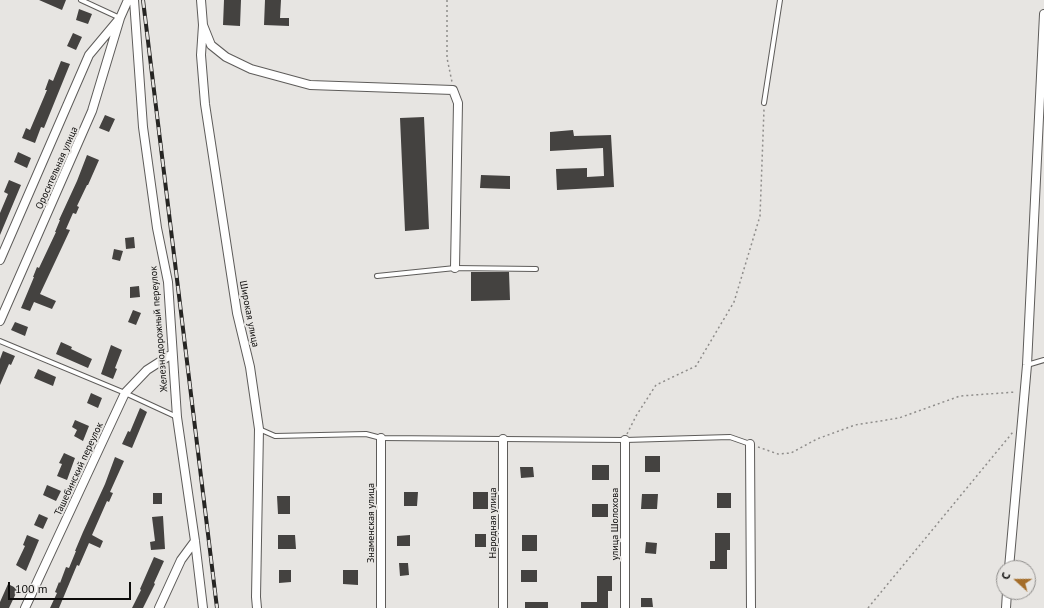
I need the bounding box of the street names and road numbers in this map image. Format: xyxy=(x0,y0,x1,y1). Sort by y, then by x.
street label: Оросительная улица xyxy=(33,125,81,211)
street label: Железнодорожный переулок xyxy=(148,266,170,392)
street label: Широкая улица xyxy=(237,280,261,348)
street label: Ташебинский переулок xyxy=(52,421,106,517)
street label: Знаменская улица xyxy=(365,483,377,563)
street label: Народная улица xyxy=(487,487,499,559)
street label: улица Шолохова xyxy=(609,488,621,560)

